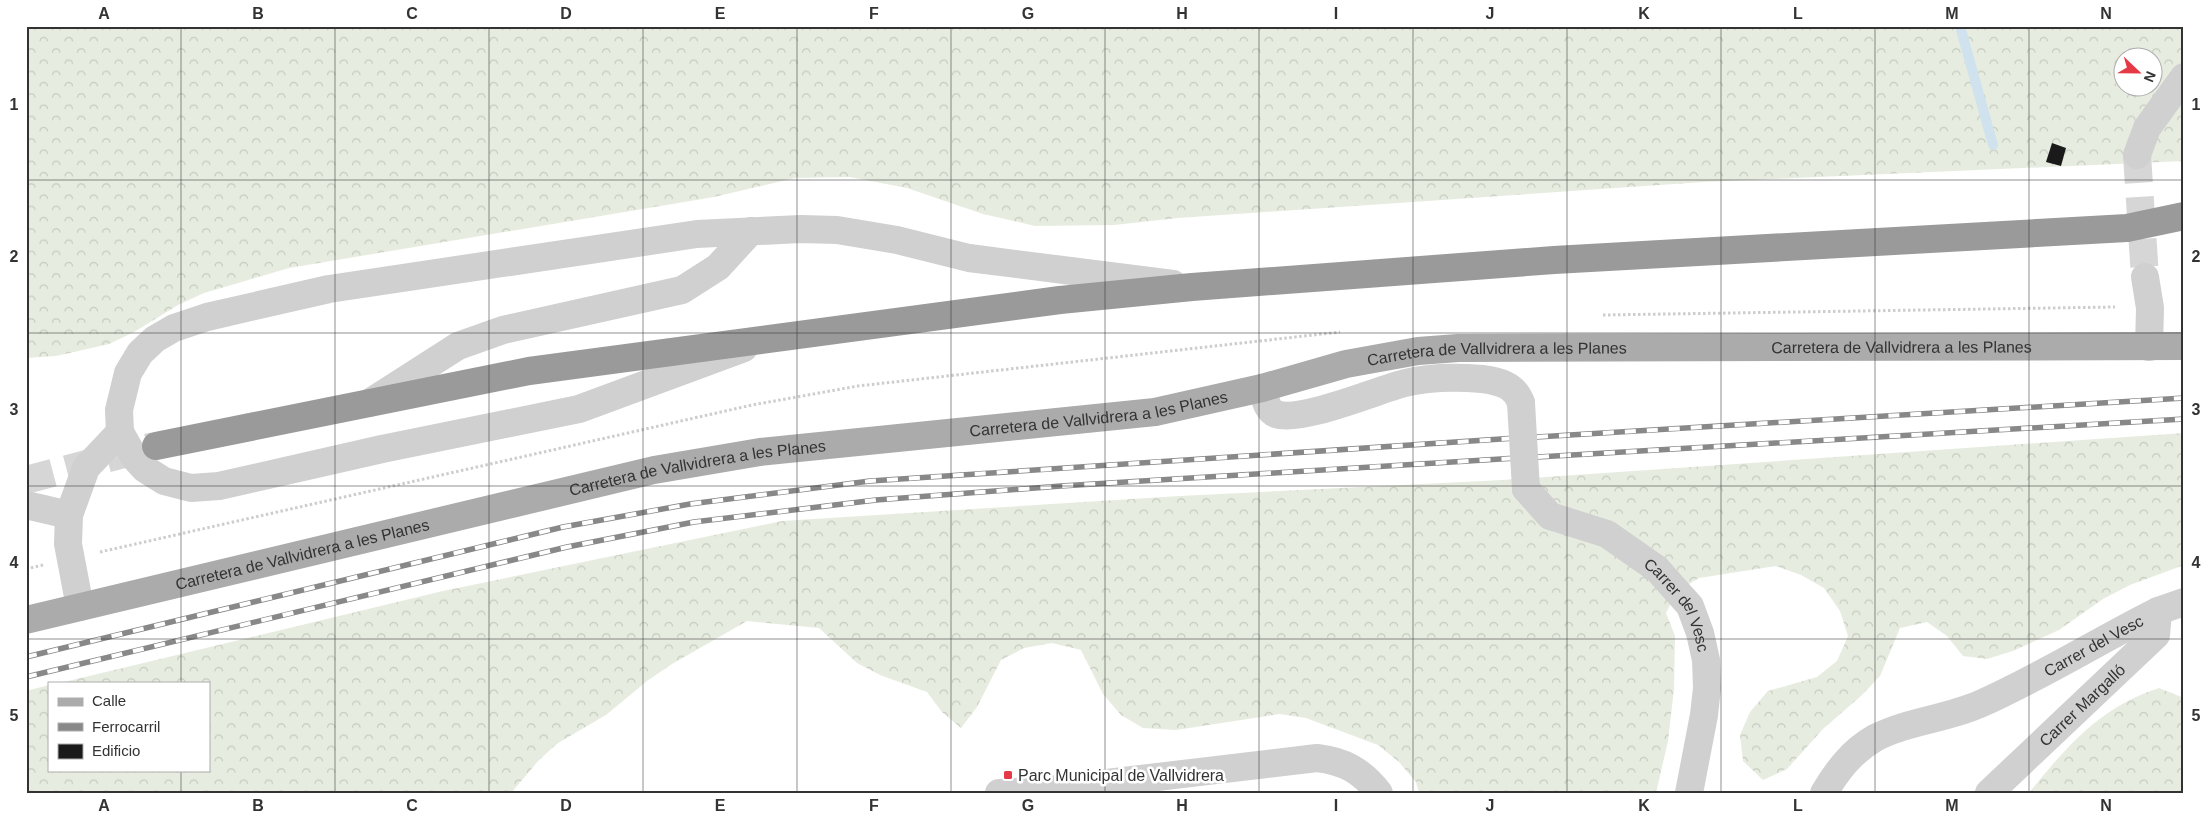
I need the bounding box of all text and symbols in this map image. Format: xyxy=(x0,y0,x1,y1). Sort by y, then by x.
text: A xyxy=(98,5,110,22)
text: B xyxy=(252,5,264,22)
text: C xyxy=(406,5,418,22)
text: D xyxy=(560,5,572,22)
text: E xyxy=(715,5,726,22)
text: F xyxy=(869,5,879,22)
text: G xyxy=(1022,5,1034,22)
text: H xyxy=(1176,5,1188,22)
text: I xyxy=(1334,5,1338,22)
text: J xyxy=(1486,5,1494,22)
text: K xyxy=(1638,5,1650,22)
text: L xyxy=(1793,5,1803,22)
text: M xyxy=(1945,5,1959,22)
text: N xyxy=(2100,5,2112,22)
north arrow xyxy=(2112,48,2162,98)
text: N xyxy=(2141,69,2159,85)
text: 1 xyxy=(10,96,19,113)
text: 1 xyxy=(2192,96,2201,113)
text: 2 xyxy=(10,248,19,265)
text: 2 xyxy=(2192,248,2201,265)
street label: Carretera de Vallvidrera a les Planes xyxy=(1771,338,2032,356)
street label: Carretera de Vallvidrera a les Planes xyxy=(1366,339,1627,369)
street label: Carretera de Vallvidrera a les Planes xyxy=(969,388,1229,439)
text: 3 xyxy=(10,401,19,418)
text: 3 xyxy=(2192,401,2201,418)
street label: Carretera de Vallvidrera a les Planes xyxy=(567,437,827,498)
street label: Carretera de Vallvidrera a les Planes xyxy=(174,515,431,593)
text: 4 xyxy=(10,554,19,571)
text: 4 xyxy=(2192,554,2201,571)
street label: Carrer del Vesc xyxy=(1641,555,1712,653)
street label: Carrer del Vesc xyxy=(2041,612,2146,679)
street label: Carrer Margalló xyxy=(2036,661,2128,749)
legend xyxy=(48,682,210,772)
text: Calle xyxy=(92,692,126,709)
text: 5 xyxy=(10,707,19,724)
text: 5 xyxy=(2192,707,2201,724)
text: Ferrocarril xyxy=(92,718,160,735)
text: Edificio xyxy=(92,742,140,759)
place label: Parc Municipal de Vallvidrera xyxy=(1018,767,1224,784)
marker: Parc Municipal de Vallvidrera xyxy=(1002,769,1014,781)
text: A xyxy=(98,797,110,814)
text: B xyxy=(252,797,264,814)
text: C xyxy=(406,797,418,814)
text: D xyxy=(560,797,572,814)
text: E xyxy=(715,797,726,814)
text: F xyxy=(869,797,879,814)
text: G xyxy=(1022,797,1034,814)
text: H xyxy=(1176,797,1188,814)
text: I xyxy=(1334,797,1338,814)
text: J xyxy=(1486,797,1494,814)
text: K xyxy=(1638,797,1650,814)
text: L xyxy=(1793,797,1803,814)
text: M xyxy=(1945,797,1959,814)
text: N xyxy=(2100,797,2112,814)

